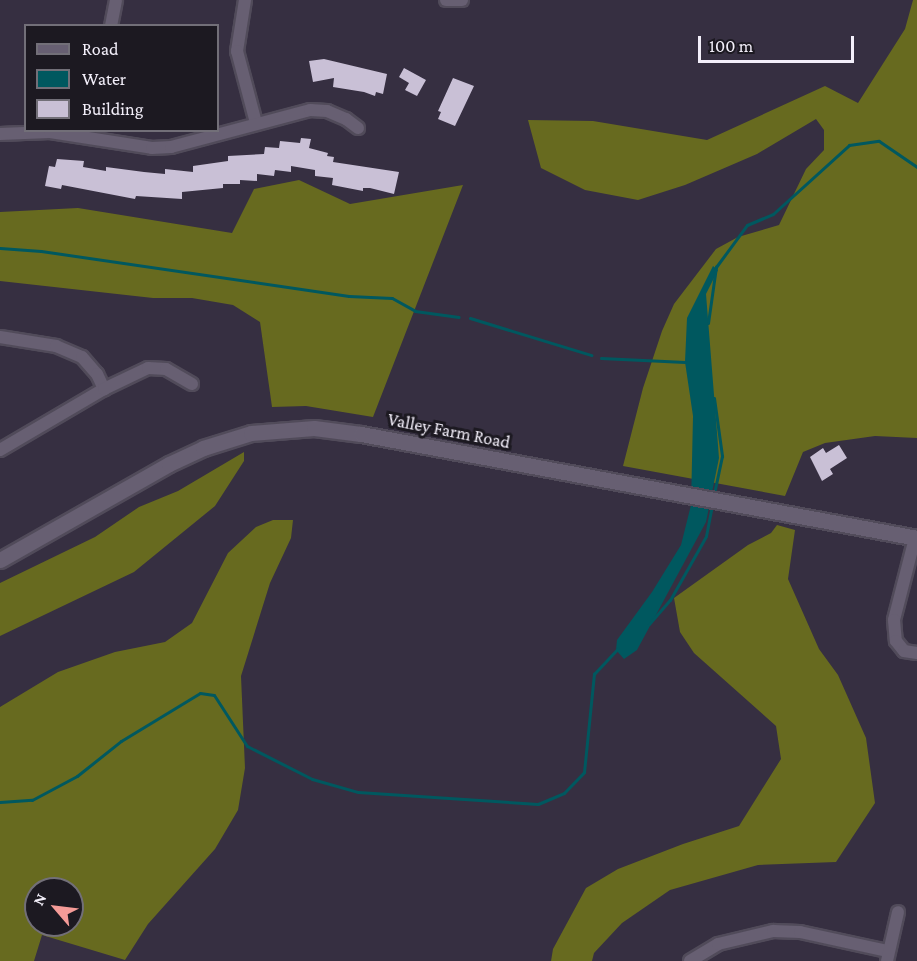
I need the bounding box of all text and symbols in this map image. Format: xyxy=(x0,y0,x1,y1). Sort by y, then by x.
legend xyxy=(24,24,219,132)
scale bar xyxy=(701,24,857,62)
text: 100 m xyxy=(709,36,753,56)
text: Road xyxy=(82,39,119,59)
text: Water xyxy=(82,69,126,89)
text: Building xyxy=(82,99,143,119)
street label: Valley Farm Road xyxy=(386,409,512,453)
north arrow xyxy=(24,877,84,937)
text: N xyxy=(29,890,49,908)

